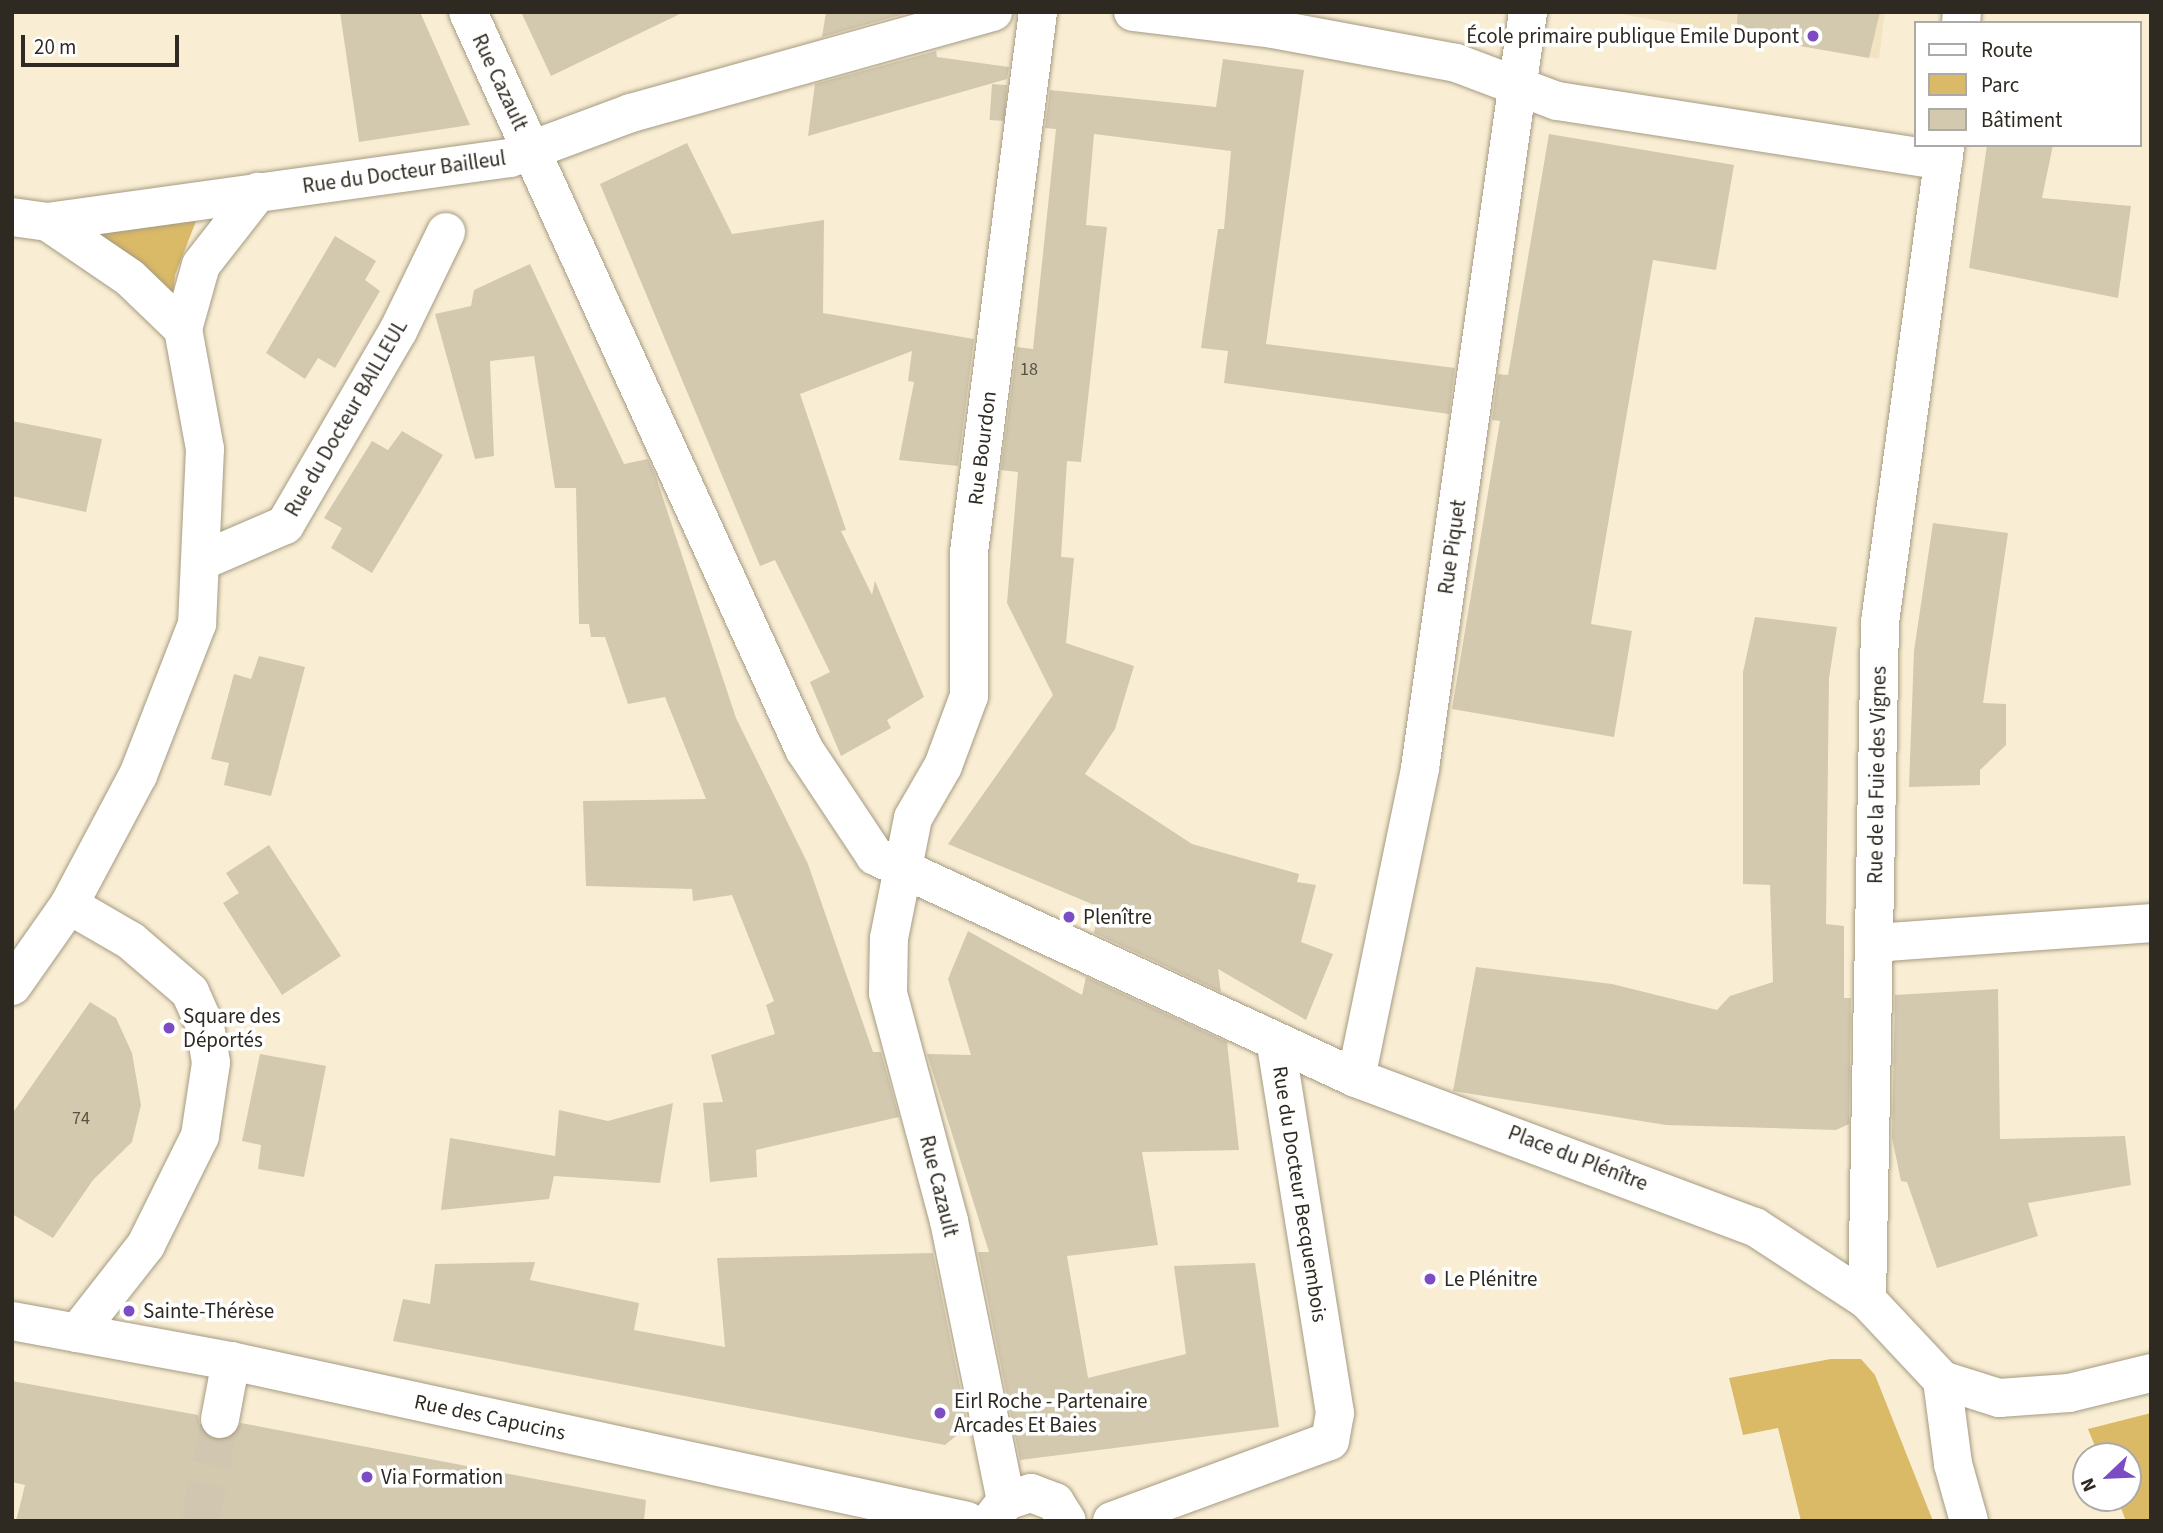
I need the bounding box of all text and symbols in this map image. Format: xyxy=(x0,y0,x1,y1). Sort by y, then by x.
scale bar xyxy=(24,21,182,65)
legend xyxy=(1914,21,2142,147)
place label: École primaire publique Emile Dupont xyxy=(1466,23,1799,49)
marker: École primaire publique Emile Dupont xyxy=(1805,28,1821,44)
street label: Rue Cazault xyxy=(467,30,533,134)
text: 20 m xyxy=(34,32,76,62)
text: Route xyxy=(1981,35,2033,65)
text: Parc xyxy=(1981,70,2019,100)
text: Bâtiment xyxy=(1981,105,2062,135)
street label: Rue du Docteur Bailleul xyxy=(301,145,507,199)
street label: Rue du Docteur BAILLEUL xyxy=(279,315,413,521)
house number: 18 xyxy=(1020,359,1038,381)
street label: Rue Bourdon xyxy=(963,390,1001,506)
street label: Rue Piquet xyxy=(1433,498,1471,596)
street label: Rue de la Fuie des Vignes xyxy=(1862,666,1892,884)
place label: Plenître xyxy=(1083,904,1152,930)
marker: Plenître xyxy=(1061,909,1077,925)
place label: Square des Déportés xyxy=(183,1003,280,1053)
marker: Square des Déportés xyxy=(161,1020,177,1036)
street label: Rue du Docteur Becquembois xyxy=(1267,1064,1333,1324)
house number: 74 xyxy=(72,1108,90,1130)
street label: Place du Plénître xyxy=(1505,1120,1651,1196)
street label: Rue Cazault xyxy=(914,1133,964,1239)
place label: Le Plénitre xyxy=(1444,1266,1537,1292)
marker: Le Plénitre xyxy=(1422,1271,1438,1287)
place label: Sainte-Thérèse xyxy=(143,1298,274,1324)
marker: Sainte-Thérèse xyxy=(121,1303,137,1319)
place label: Eirl Roche - Partenaire Arcades Et Baies xyxy=(954,1388,1147,1438)
street label: Rue des Capucins xyxy=(412,1389,568,1445)
marker: Eirl Roche - Partenaire Arcades Et Baies xyxy=(932,1405,948,1421)
north arrow xyxy=(2072,1442,2142,1512)
place label: Via Formation xyxy=(381,1464,503,1490)
marker: Via Formation xyxy=(359,1469,375,1485)
text: N xyxy=(2074,1474,2104,1496)

